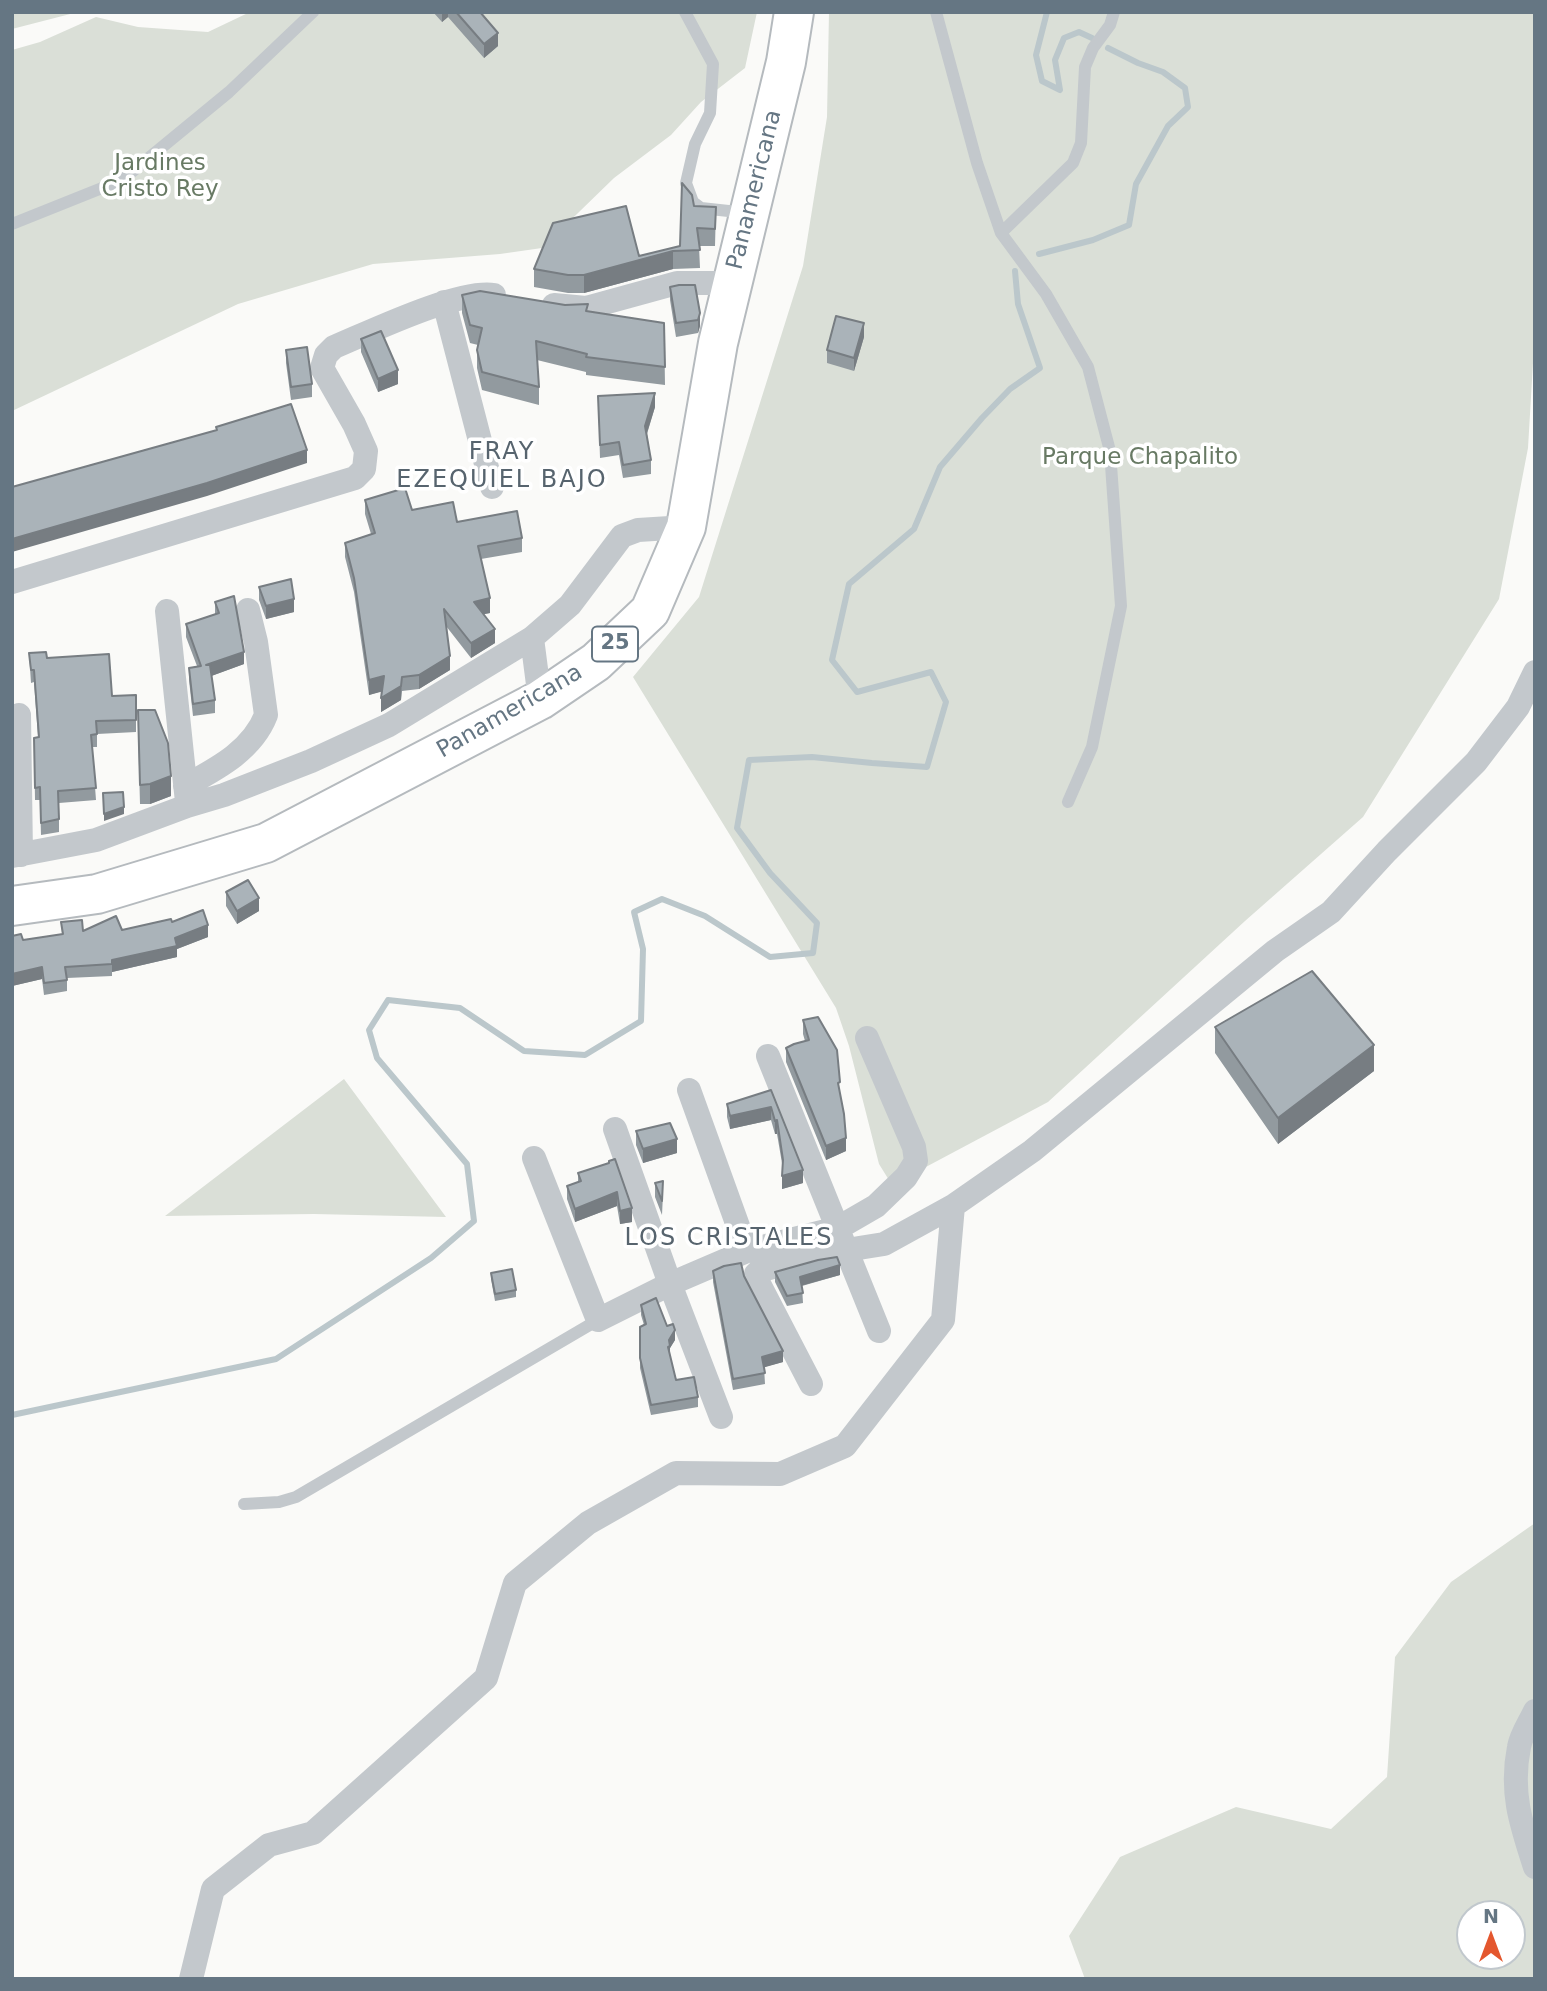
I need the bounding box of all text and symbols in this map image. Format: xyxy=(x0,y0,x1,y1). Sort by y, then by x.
street label: Panamericana xyxy=(722,107,788,273)
park label: Jardines Cristo Rey xyxy=(102,150,218,204)
district label: FRAY EZEQUIEL BAJO xyxy=(398,439,606,495)
park label: Parque Chapalito xyxy=(1042,444,1238,472)
road number: 25 xyxy=(592,626,638,662)
street label: Panamericana xyxy=(432,659,588,765)
district label: LOS CRISTALES xyxy=(626,1225,832,1253)
north arrow xyxy=(1456,1900,1526,1970)
text: N xyxy=(1483,1905,1499,1927)

